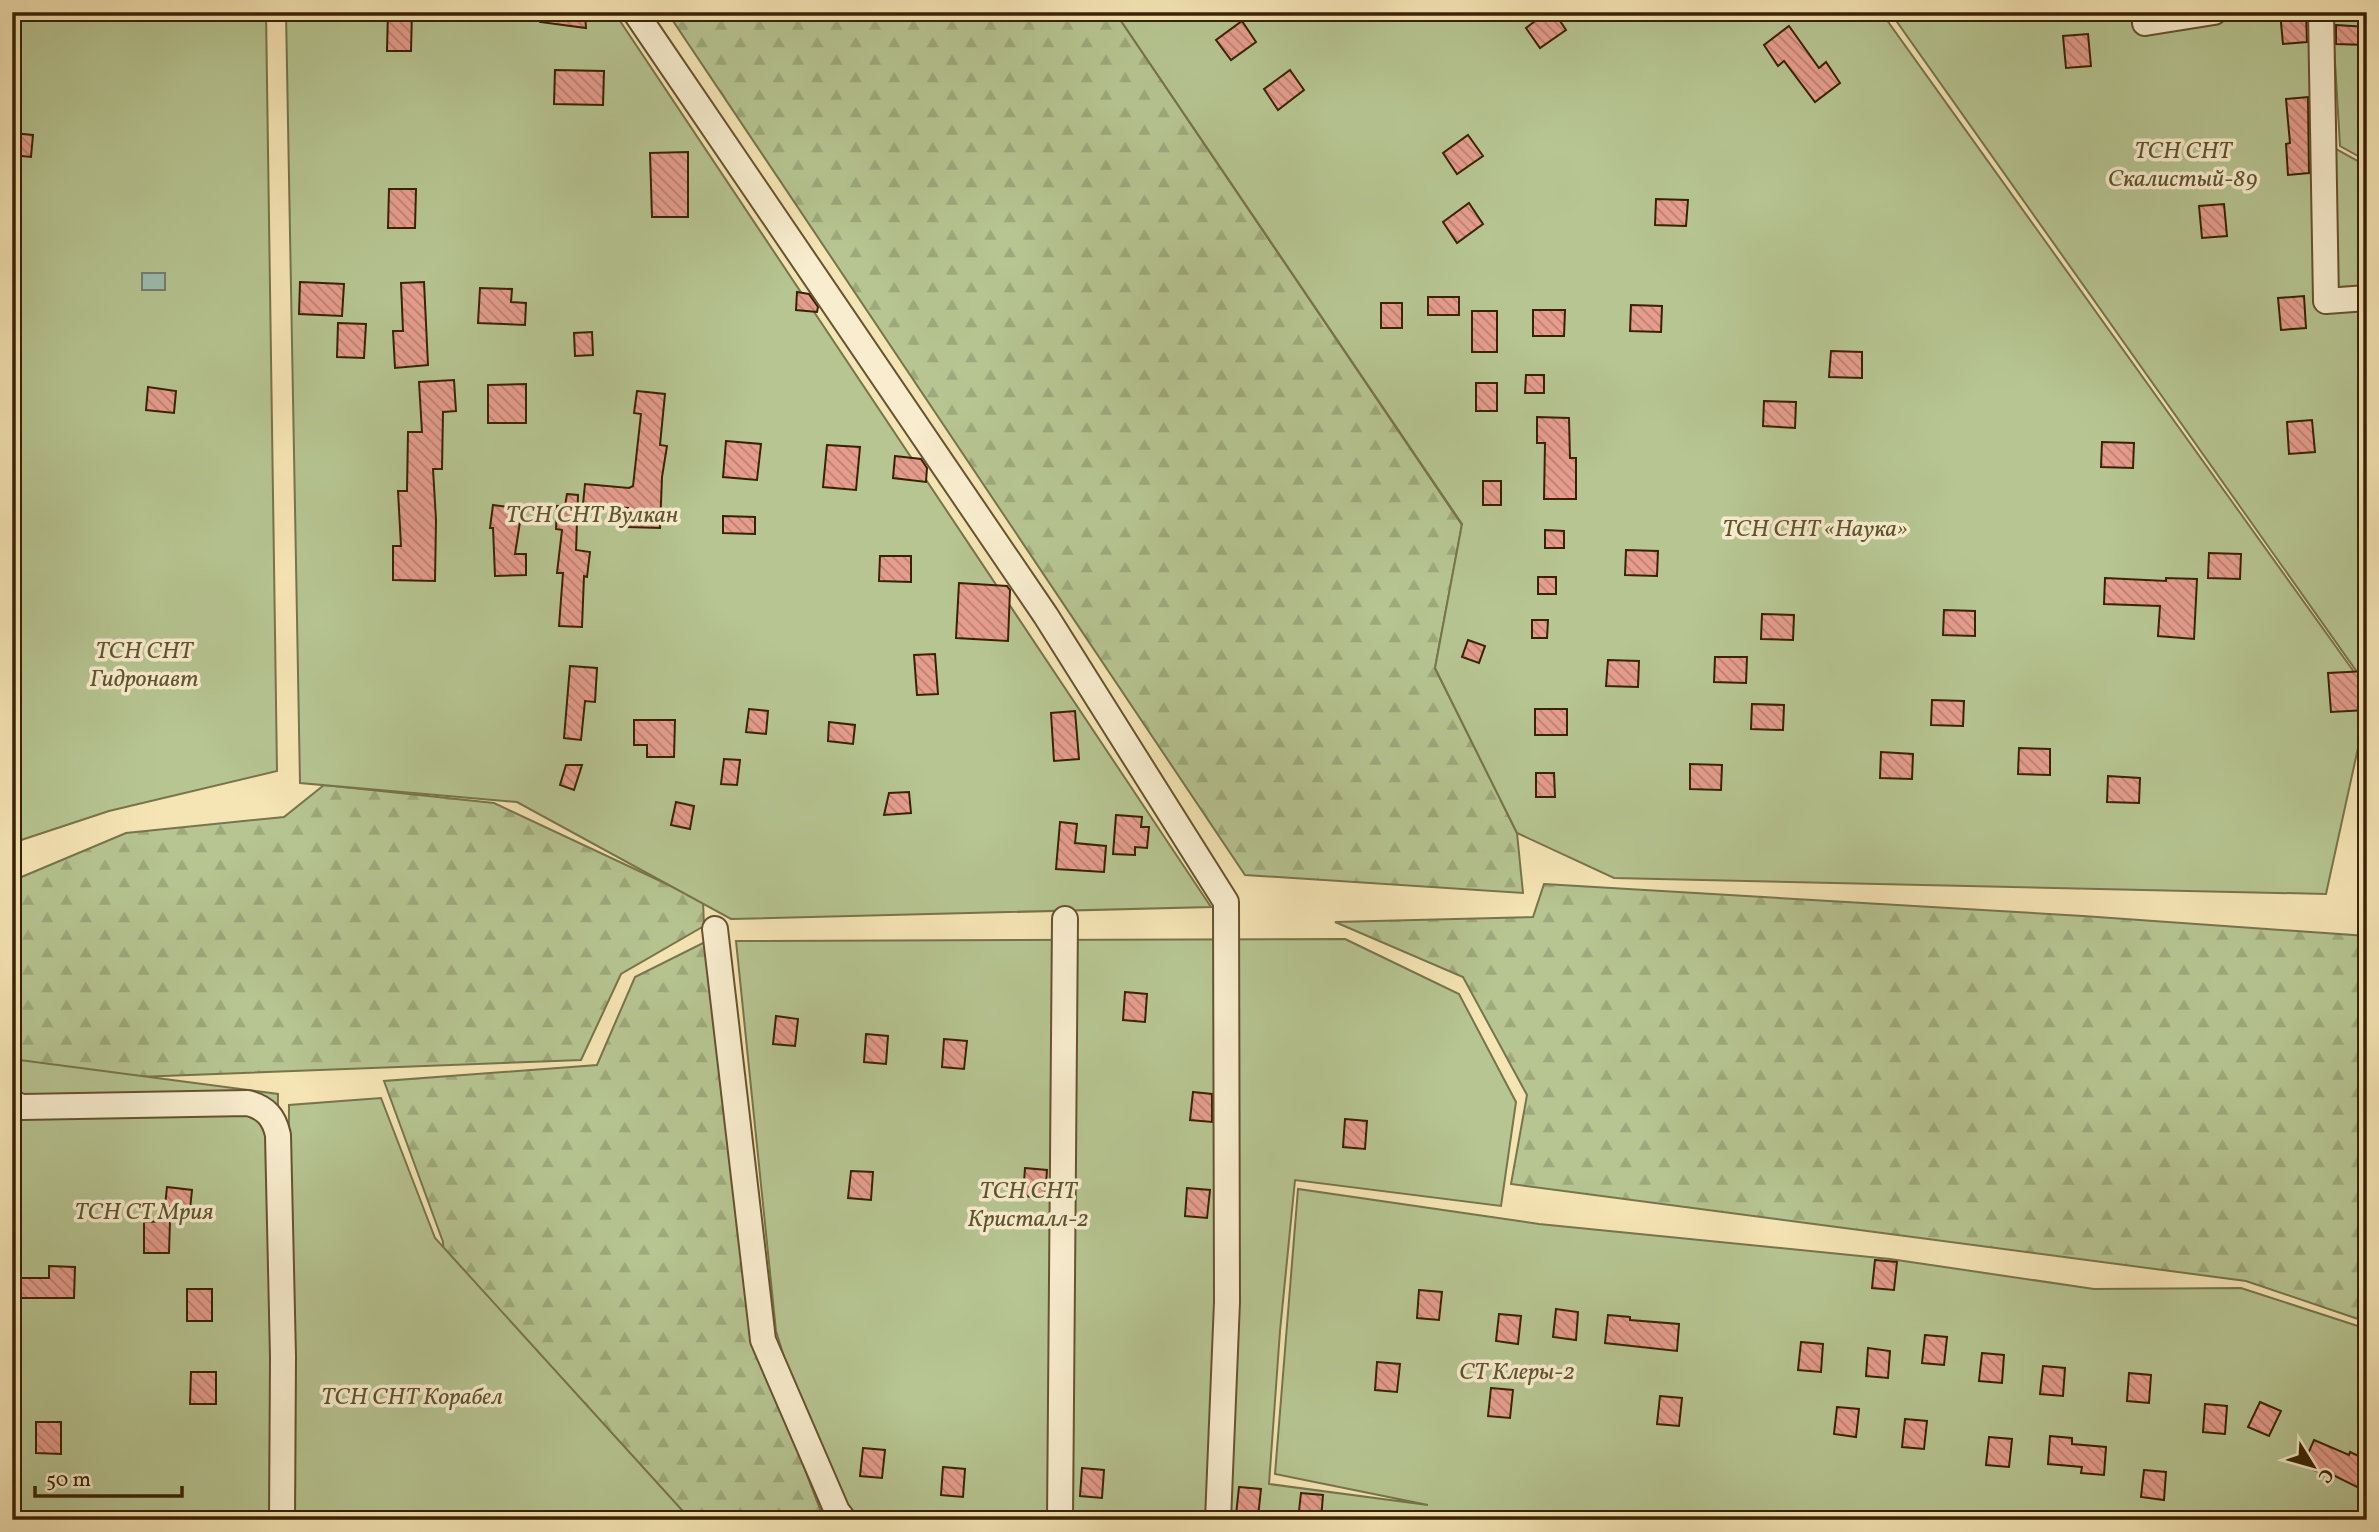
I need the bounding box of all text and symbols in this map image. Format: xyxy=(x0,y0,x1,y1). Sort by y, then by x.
park label: ТСН СНТ Скалистый-89 xyxy=(2108,135,2258,197)
park label: ТСН СНТ Вулкан xyxy=(506,499,678,533)
park label: ТСН СНТ «Наука» xyxy=(1722,513,1908,547)
park label: ТСН СНТ Гидронавт xyxy=(89,635,199,697)
park label: ТСН СНТ Кристалл-2 xyxy=(967,1175,1089,1237)
park label: ТСН СТ Мрия xyxy=(74,1196,214,1230)
park label: СТ Клеры-2 xyxy=(1459,1356,1575,1390)
park label: ТСН СНТ Корабел xyxy=(321,1381,503,1415)
north arrow xyxy=(2278,1430,2348,1500)
scale bar xyxy=(35,1455,182,1499)
text: С xyxy=(2311,1462,2339,1488)
text: 50 m xyxy=(46,1466,91,1495)

